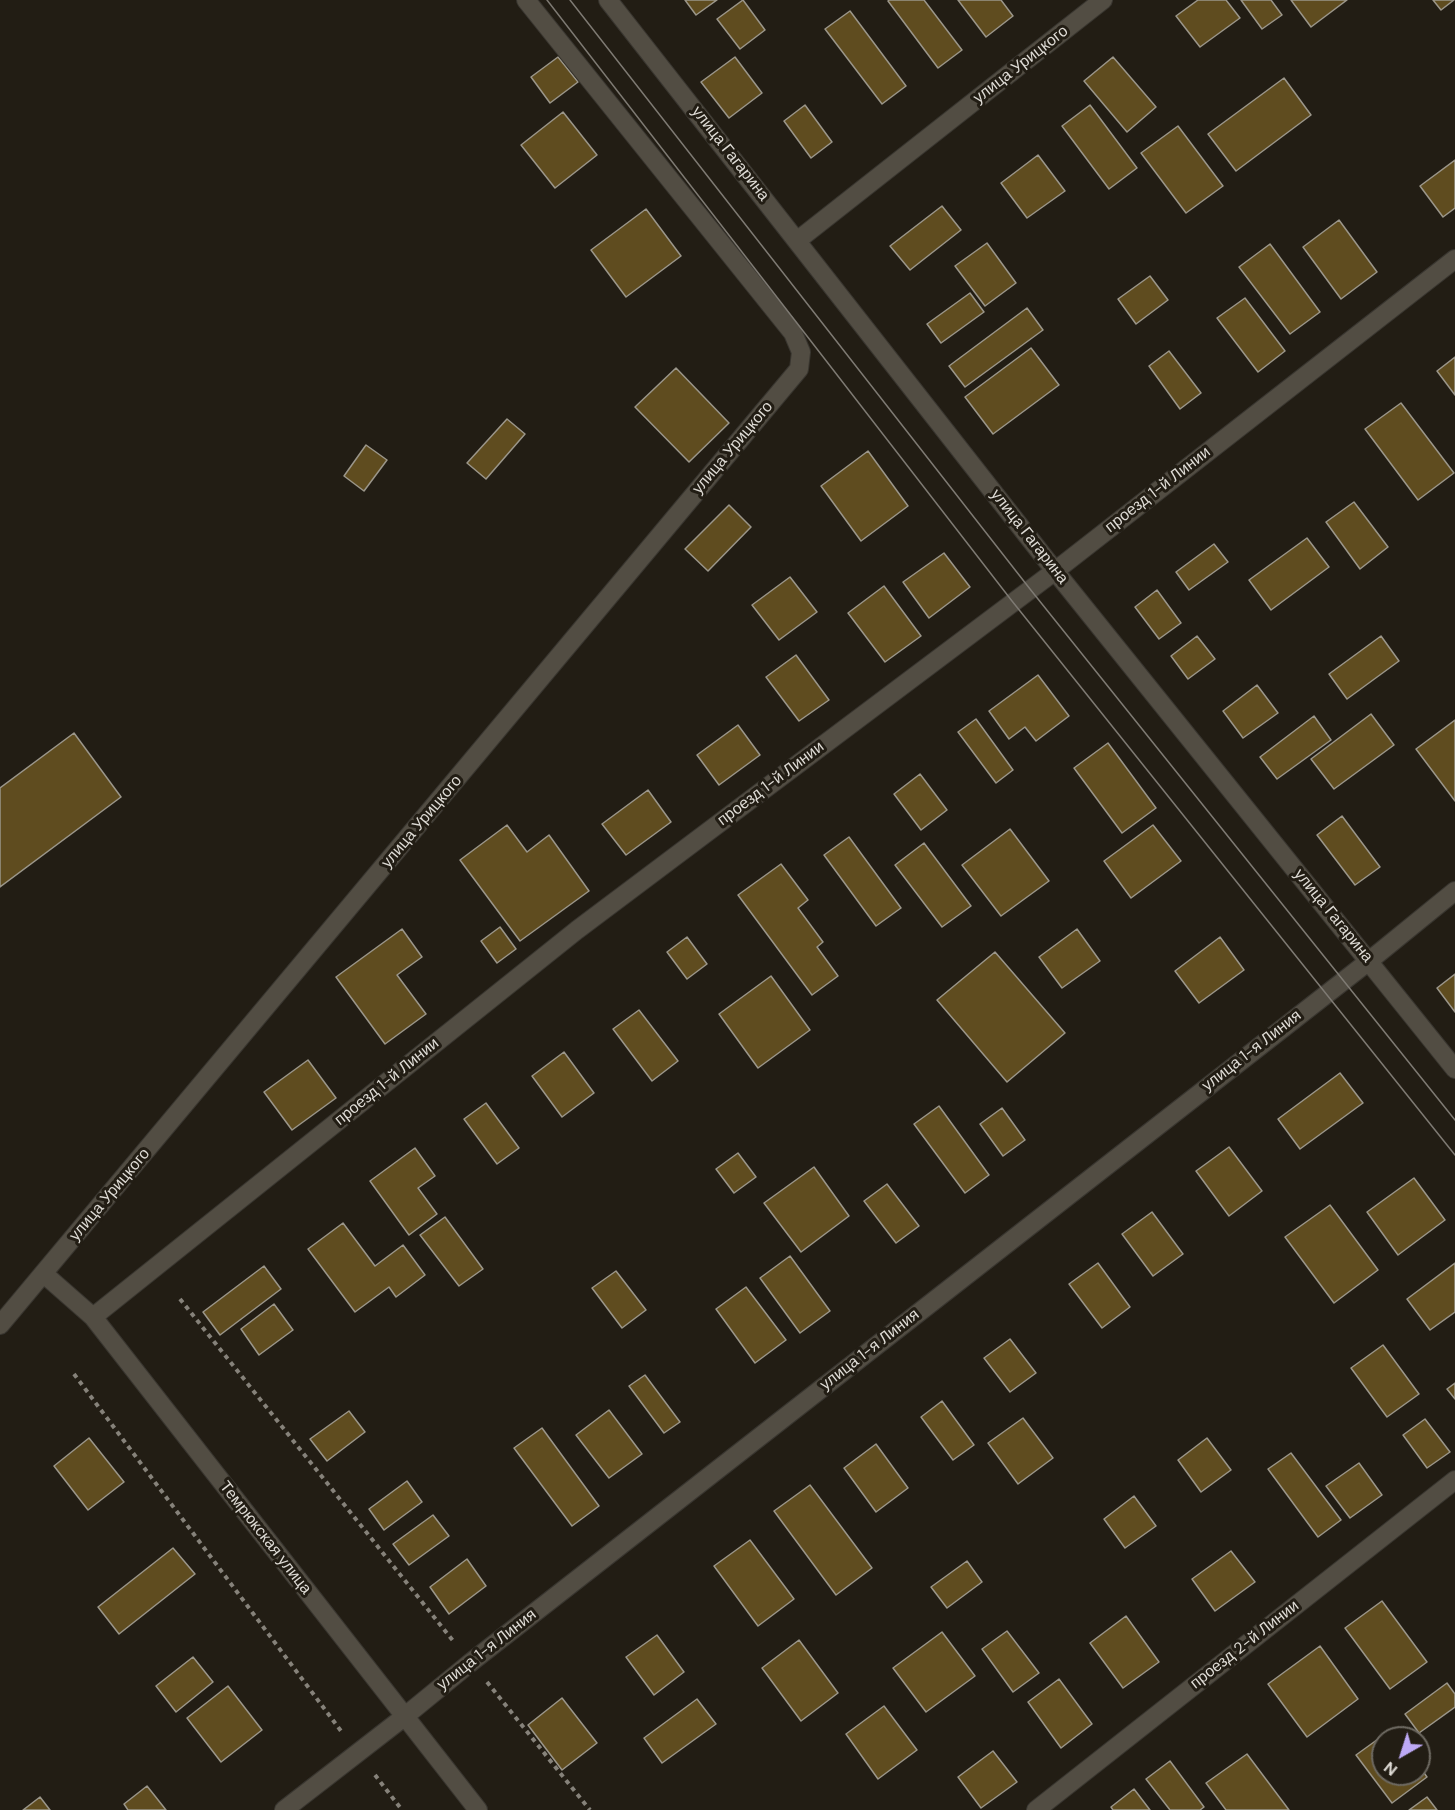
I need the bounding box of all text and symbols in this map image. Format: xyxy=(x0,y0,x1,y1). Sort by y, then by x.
street label: улица Урицкого xyxy=(970,22,1072,108)
street label: улица Гагарина xyxy=(687,103,773,205)
street label: улица Урицкого xyxy=(689,398,777,498)
street label: проезд 1-й Линии xyxy=(1101,443,1215,537)
street label: улица Гагарина xyxy=(986,486,1072,588)
street label: проезд 1-й Линии xyxy=(714,738,828,830)
street label: улица Урицкого xyxy=(378,772,466,872)
street label: улица Гагарина xyxy=(1289,865,1377,967)
street label: улица 1-я Линия xyxy=(1199,1006,1305,1096)
street label: проезд 1-й Линии xyxy=(331,1034,443,1130)
street label: улица Урицкого xyxy=(66,1145,154,1245)
street label: улица 1-я Линия xyxy=(817,1305,923,1395)
street label: Темрюкская улица xyxy=(215,1478,315,1598)
street label: проезд 2-й Линии xyxy=(1187,1597,1303,1693)
street label: улица 1-я Линия xyxy=(434,1605,540,1695)
north arrow xyxy=(1371,1726,1431,1786)
text: N xyxy=(1379,1757,1402,1781)

